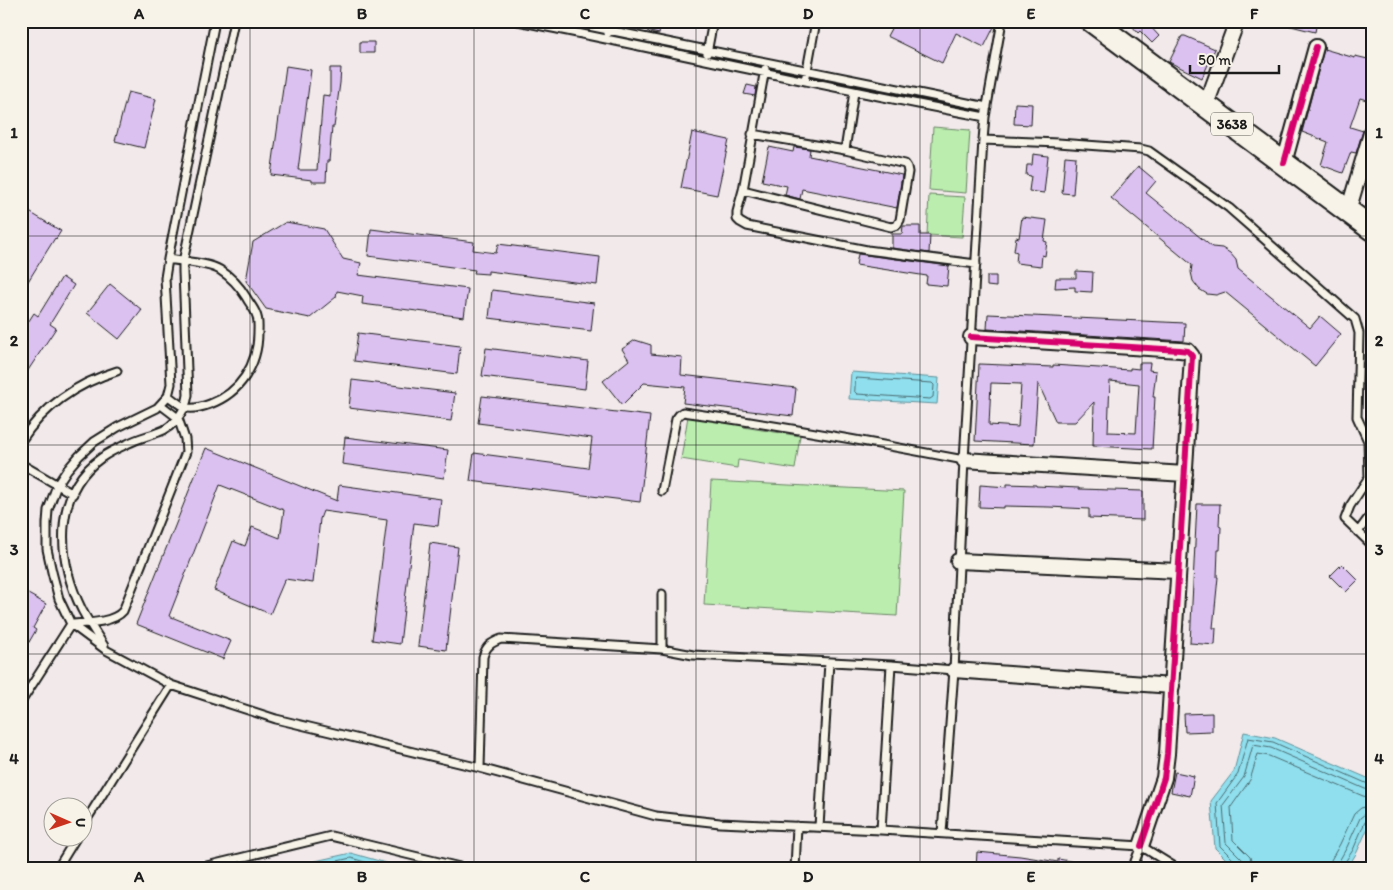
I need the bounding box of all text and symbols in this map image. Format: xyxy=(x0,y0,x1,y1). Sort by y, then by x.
text: A xyxy=(133,4,145,23)
text: B xyxy=(357,4,368,23)
text: C xyxy=(580,4,591,23)
text: D xyxy=(803,4,814,23)
text: E xyxy=(1027,4,1036,23)
text: F xyxy=(1250,4,1259,23)
scale bar xyxy=(1190,42,1279,74)
text: 50 m xyxy=(1198,51,1231,69)
road number: 3638 xyxy=(1211,112,1253,136)
text: 1 xyxy=(10,123,18,142)
text: 1 xyxy=(1375,123,1383,142)
text: 2 xyxy=(10,331,19,350)
text: 2 xyxy=(1375,331,1384,350)
text: 3 xyxy=(10,540,19,559)
text: 3 xyxy=(1375,540,1384,559)
text: 4 xyxy=(9,749,19,768)
text: 4 xyxy=(1374,749,1384,768)
north arrow xyxy=(42,798,92,848)
text: U xyxy=(72,817,89,827)
text: A xyxy=(133,867,145,886)
text: B xyxy=(357,867,368,886)
text: C xyxy=(580,867,591,886)
text: D xyxy=(803,867,814,886)
text: E xyxy=(1027,867,1036,886)
text: F xyxy=(1250,867,1259,886)

